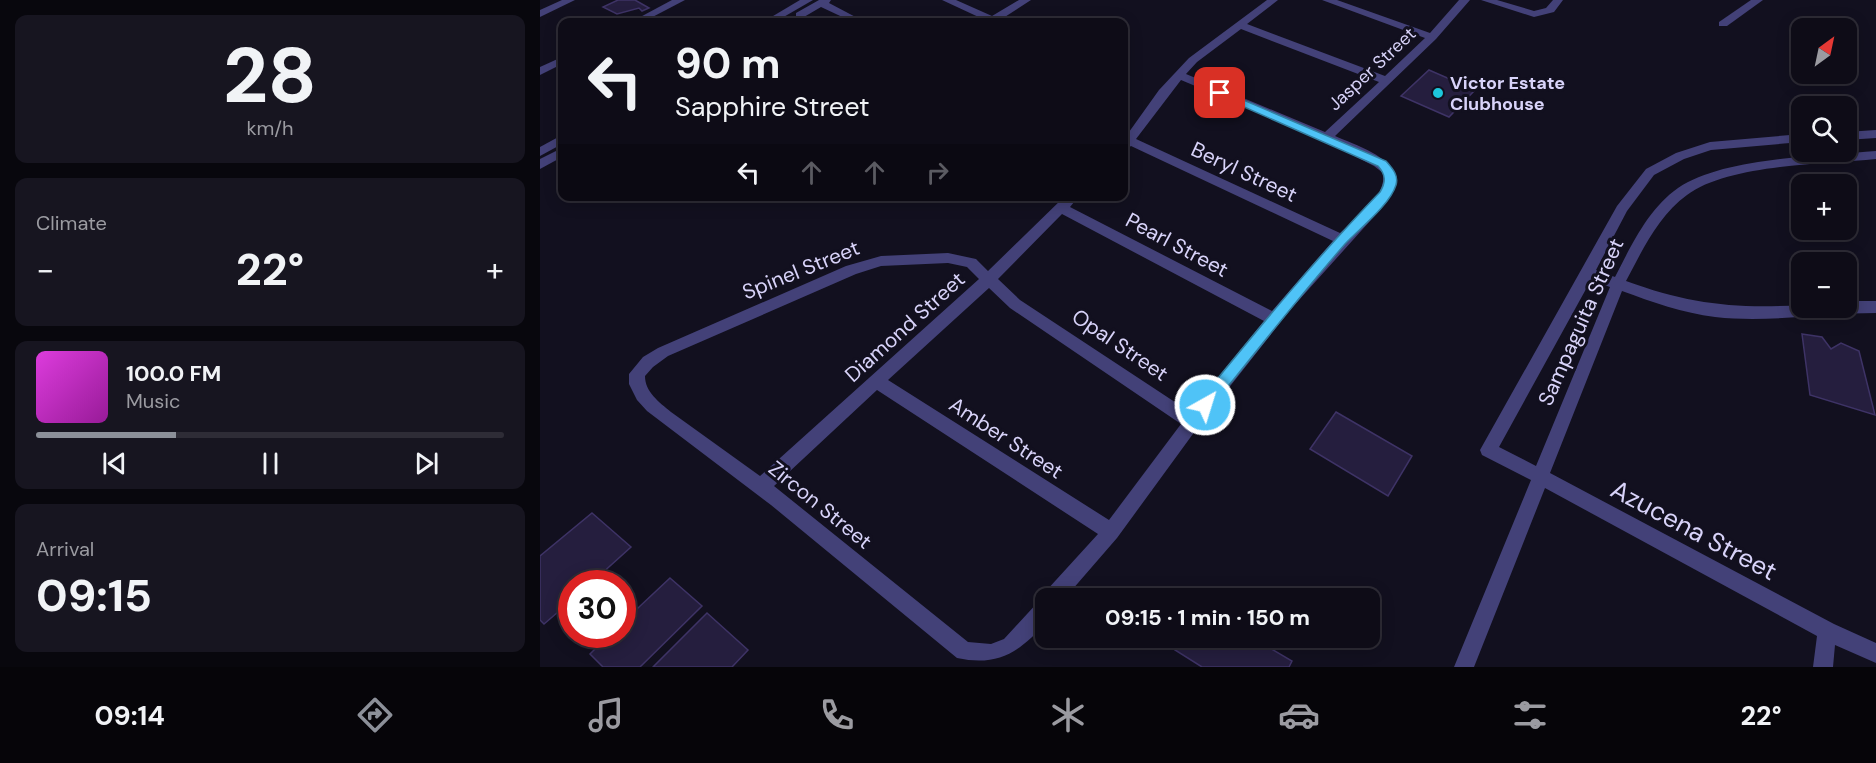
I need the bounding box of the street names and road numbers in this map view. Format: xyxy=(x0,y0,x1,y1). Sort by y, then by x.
street label: Jasper Street xyxy=(1323,22,1421,116)
street label: Beryl Street xyxy=(1187,135,1301,209)
street label: Pearl Street xyxy=(1121,206,1233,284)
street label: Spinel Street xyxy=(738,234,864,306)
street label: Sampaguita Street xyxy=(1532,234,1630,410)
street label: Diamond Street xyxy=(839,266,971,388)
street label: Opal Street xyxy=(1066,302,1174,388)
street label: Amber Street xyxy=(944,391,1068,485)
street label: Zircon Street xyxy=(762,455,878,555)
street label: Azucena Street xyxy=(1605,472,1783,588)

